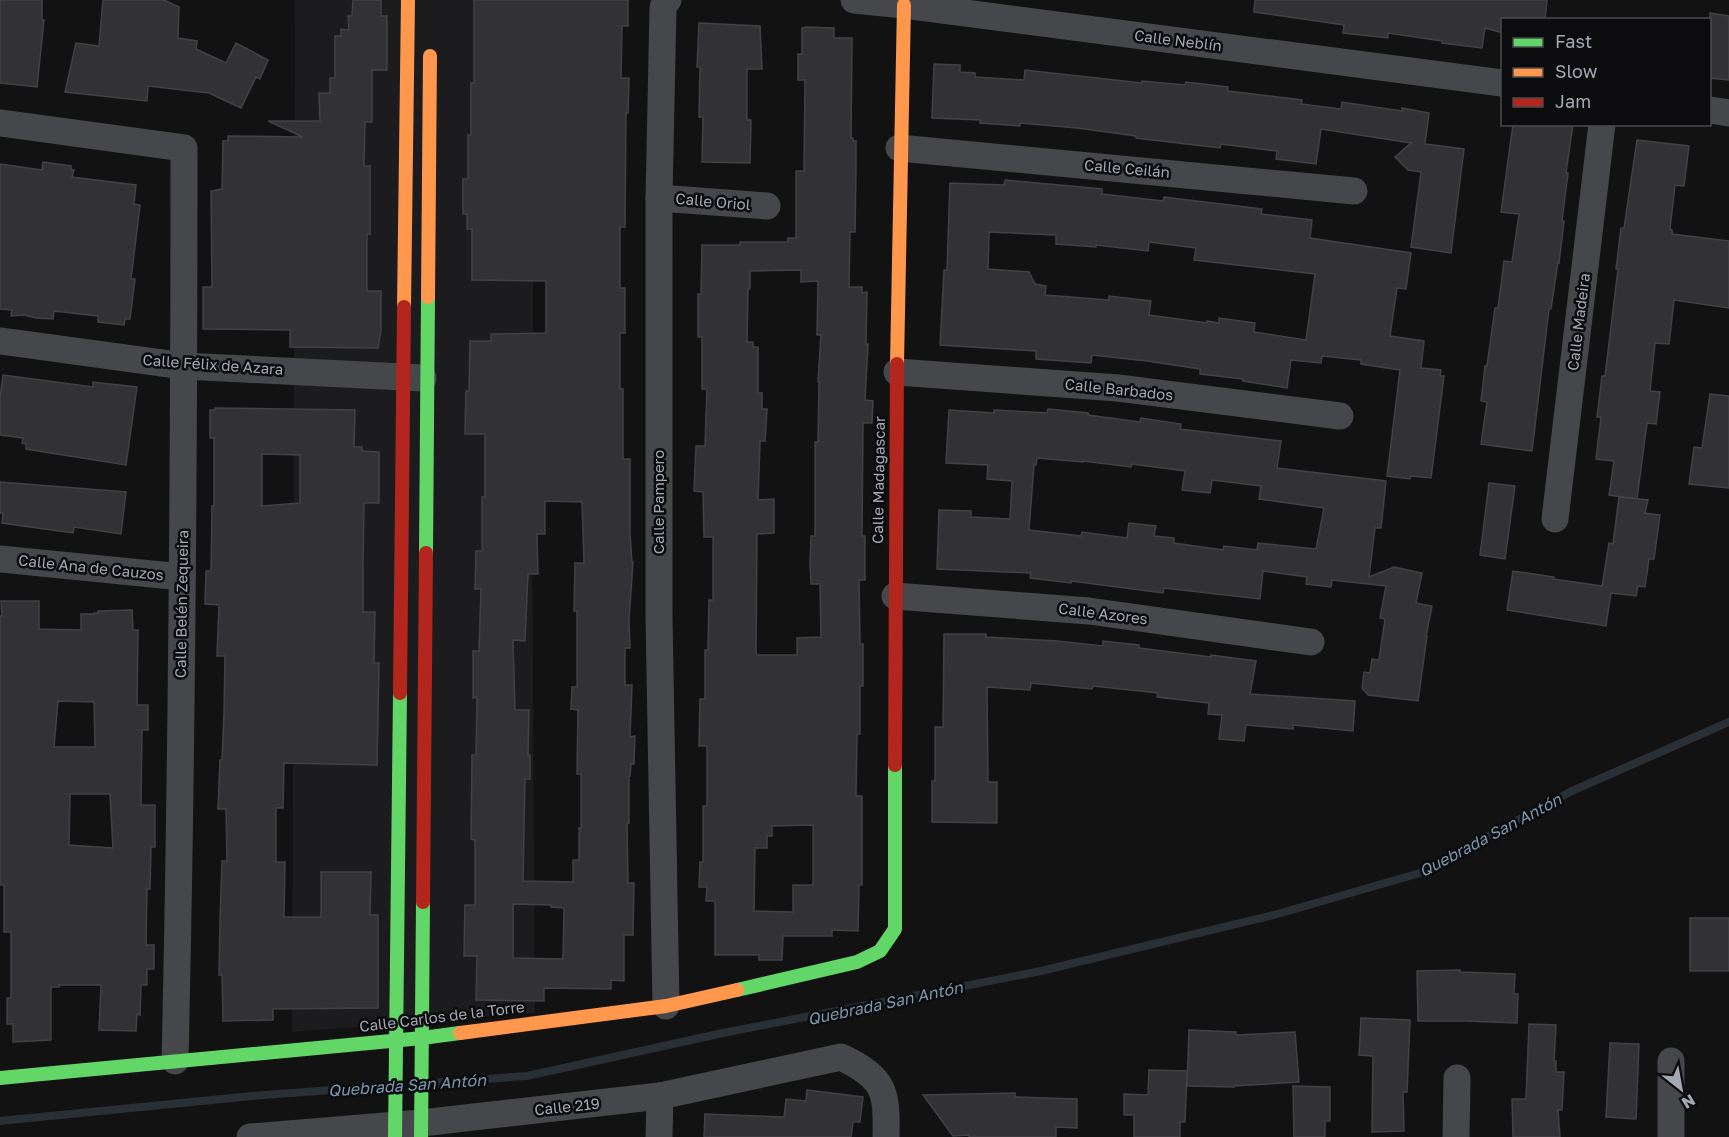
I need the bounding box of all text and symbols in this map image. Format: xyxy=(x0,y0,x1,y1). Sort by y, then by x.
legend xyxy=(1501,18,1711,126)
street label: Calle Neblín xyxy=(1133,26,1223,54)
text: Fast xyxy=(1555,30,1592,52)
text: Slow xyxy=(1555,60,1598,82)
text: Jam xyxy=(1555,90,1591,112)
street label: Calle Ceilán xyxy=(1083,155,1171,181)
street label: Calle Oriol xyxy=(675,189,752,213)
street label: Calle Madeira xyxy=(1563,272,1593,372)
street label: Calle Félix de Azara xyxy=(142,350,284,378)
street label: Calle Barbados xyxy=(1064,374,1174,404)
street label: Calle Madagascar xyxy=(868,416,888,544)
street label: Calle Pampero xyxy=(649,450,667,554)
street label: Calle Belén Zequeira xyxy=(171,530,191,678)
street label: Calle Ana de Cauzos xyxy=(18,550,165,584)
street label: Calle Azores xyxy=(1057,599,1149,627)
water label: Quebrada San Antón xyxy=(1416,789,1565,881)
water label: Quebrada San Antón xyxy=(806,977,965,1029)
street label: Calle Carlos de la Torre xyxy=(358,997,526,1035)
north arrow xyxy=(1651,1059,1711,1119)
water label: Quebrada San Antón xyxy=(327,1069,488,1100)
text: N xyxy=(1678,1090,1699,1114)
street label: Calle 219 xyxy=(533,1094,600,1118)

